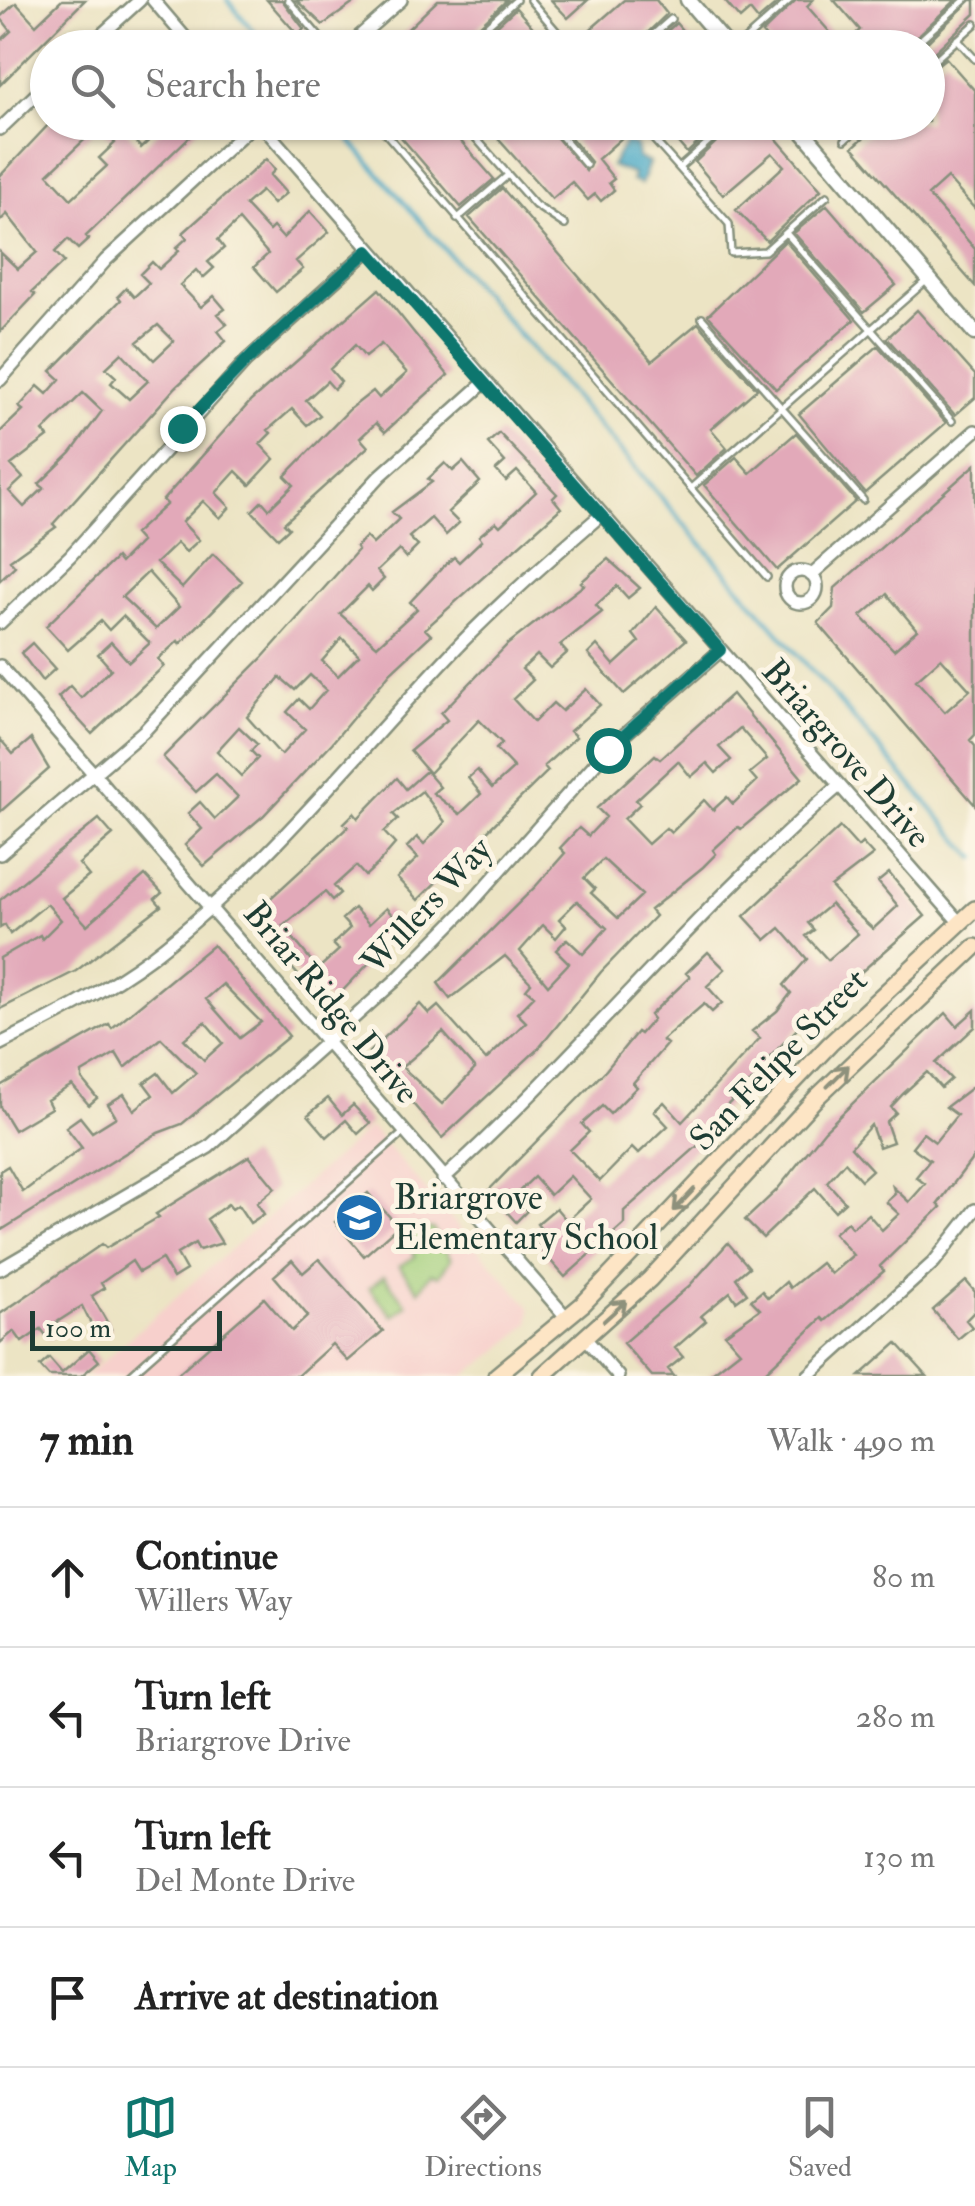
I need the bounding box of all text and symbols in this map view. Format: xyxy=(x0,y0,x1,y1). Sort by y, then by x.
search box xyxy=(30,30,945,140)
icon: search xyxy=(65,58,120,113)
text: Search here xyxy=(145,61,321,109)
route end xyxy=(160,406,206,452)
street label: Briargrove Drive xyxy=(752,650,940,857)
route start xyxy=(586,728,632,774)
street label: Willers Way xyxy=(351,827,502,984)
street label: Briar Ridge Drive xyxy=(234,892,429,1113)
street label: San Felipe Street xyxy=(680,959,877,1160)
one-way arrow xyxy=(826,1064,850,1088)
place label: Briargrove Elementary School xyxy=(394,1176,658,1260)
one-way arrow xyxy=(673,1187,696,1212)
school or university icon: Briargrove Elementary School xyxy=(333,1191,385,1243)
one-way arrow xyxy=(602,1300,627,1323)
scale bar xyxy=(30,1306,222,1350)
text: 100 m xyxy=(45,1311,111,1346)
text: 7 min xyxy=(40,1415,134,1467)
text: Walk · 490 m xyxy=(767,1421,935,1461)
text: Continue xyxy=(135,1533,278,1581)
icon: ahead xyxy=(40,1550,95,1605)
text: 80 m xyxy=(872,1557,935,1597)
text: Willers Way xyxy=(135,1581,292,1621)
text: Turn left xyxy=(135,1673,271,1721)
icon: left xyxy=(40,1690,95,1745)
text: 280 m xyxy=(856,1697,935,1737)
text: Briargrove Drive xyxy=(135,1721,351,1761)
text: Turn left xyxy=(135,1813,271,1861)
icon: left xyxy=(40,1830,95,1885)
text: 130 m xyxy=(863,1837,935,1877)
text: Del Monte Drive xyxy=(135,1861,355,1901)
icon: arrive xyxy=(40,1970,95,2025)
text: Arrive at destination xyxy=(135,1973,439,2021)
tab: Map xyxy=(123,2090,178,2185)
tab: Directions xyxy=(424,2090,542,2185)
tab: Saved xyxy=(788,2090,852,2185)

